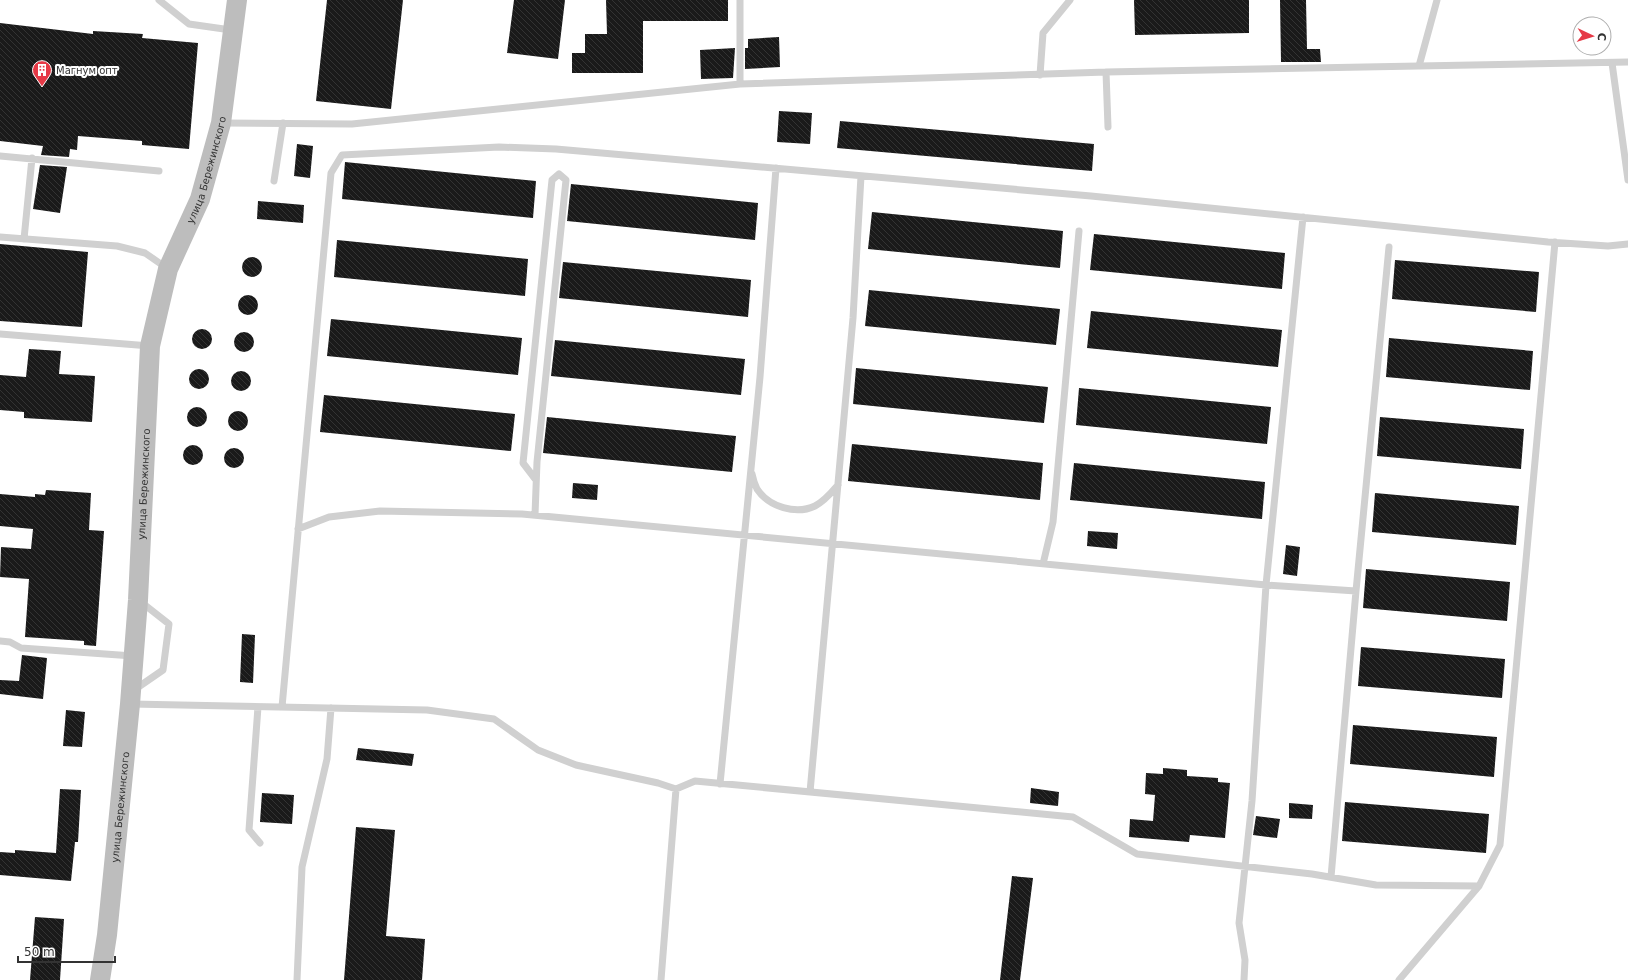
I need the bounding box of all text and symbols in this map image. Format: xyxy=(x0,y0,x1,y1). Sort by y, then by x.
north arrow xyxy=(1572,16,1612,56)
text: С xyxy=(1595,32,1608,41)
building icon: Магнум опт xyxy=(31,59,53,87)
place label: Магнум опт xyxy=(56,65,118,76)
street label: улица Бережинского xyxy=(184,116,227,225)
street label: улица Бережинского xyxy=(135,428,152,540)
street label: улица Бережинского xyxy=(109,751,131,863)
scale bar xyxy=(18,938,115,964)
text: 50 m xyxy=(24,945,55,959)

